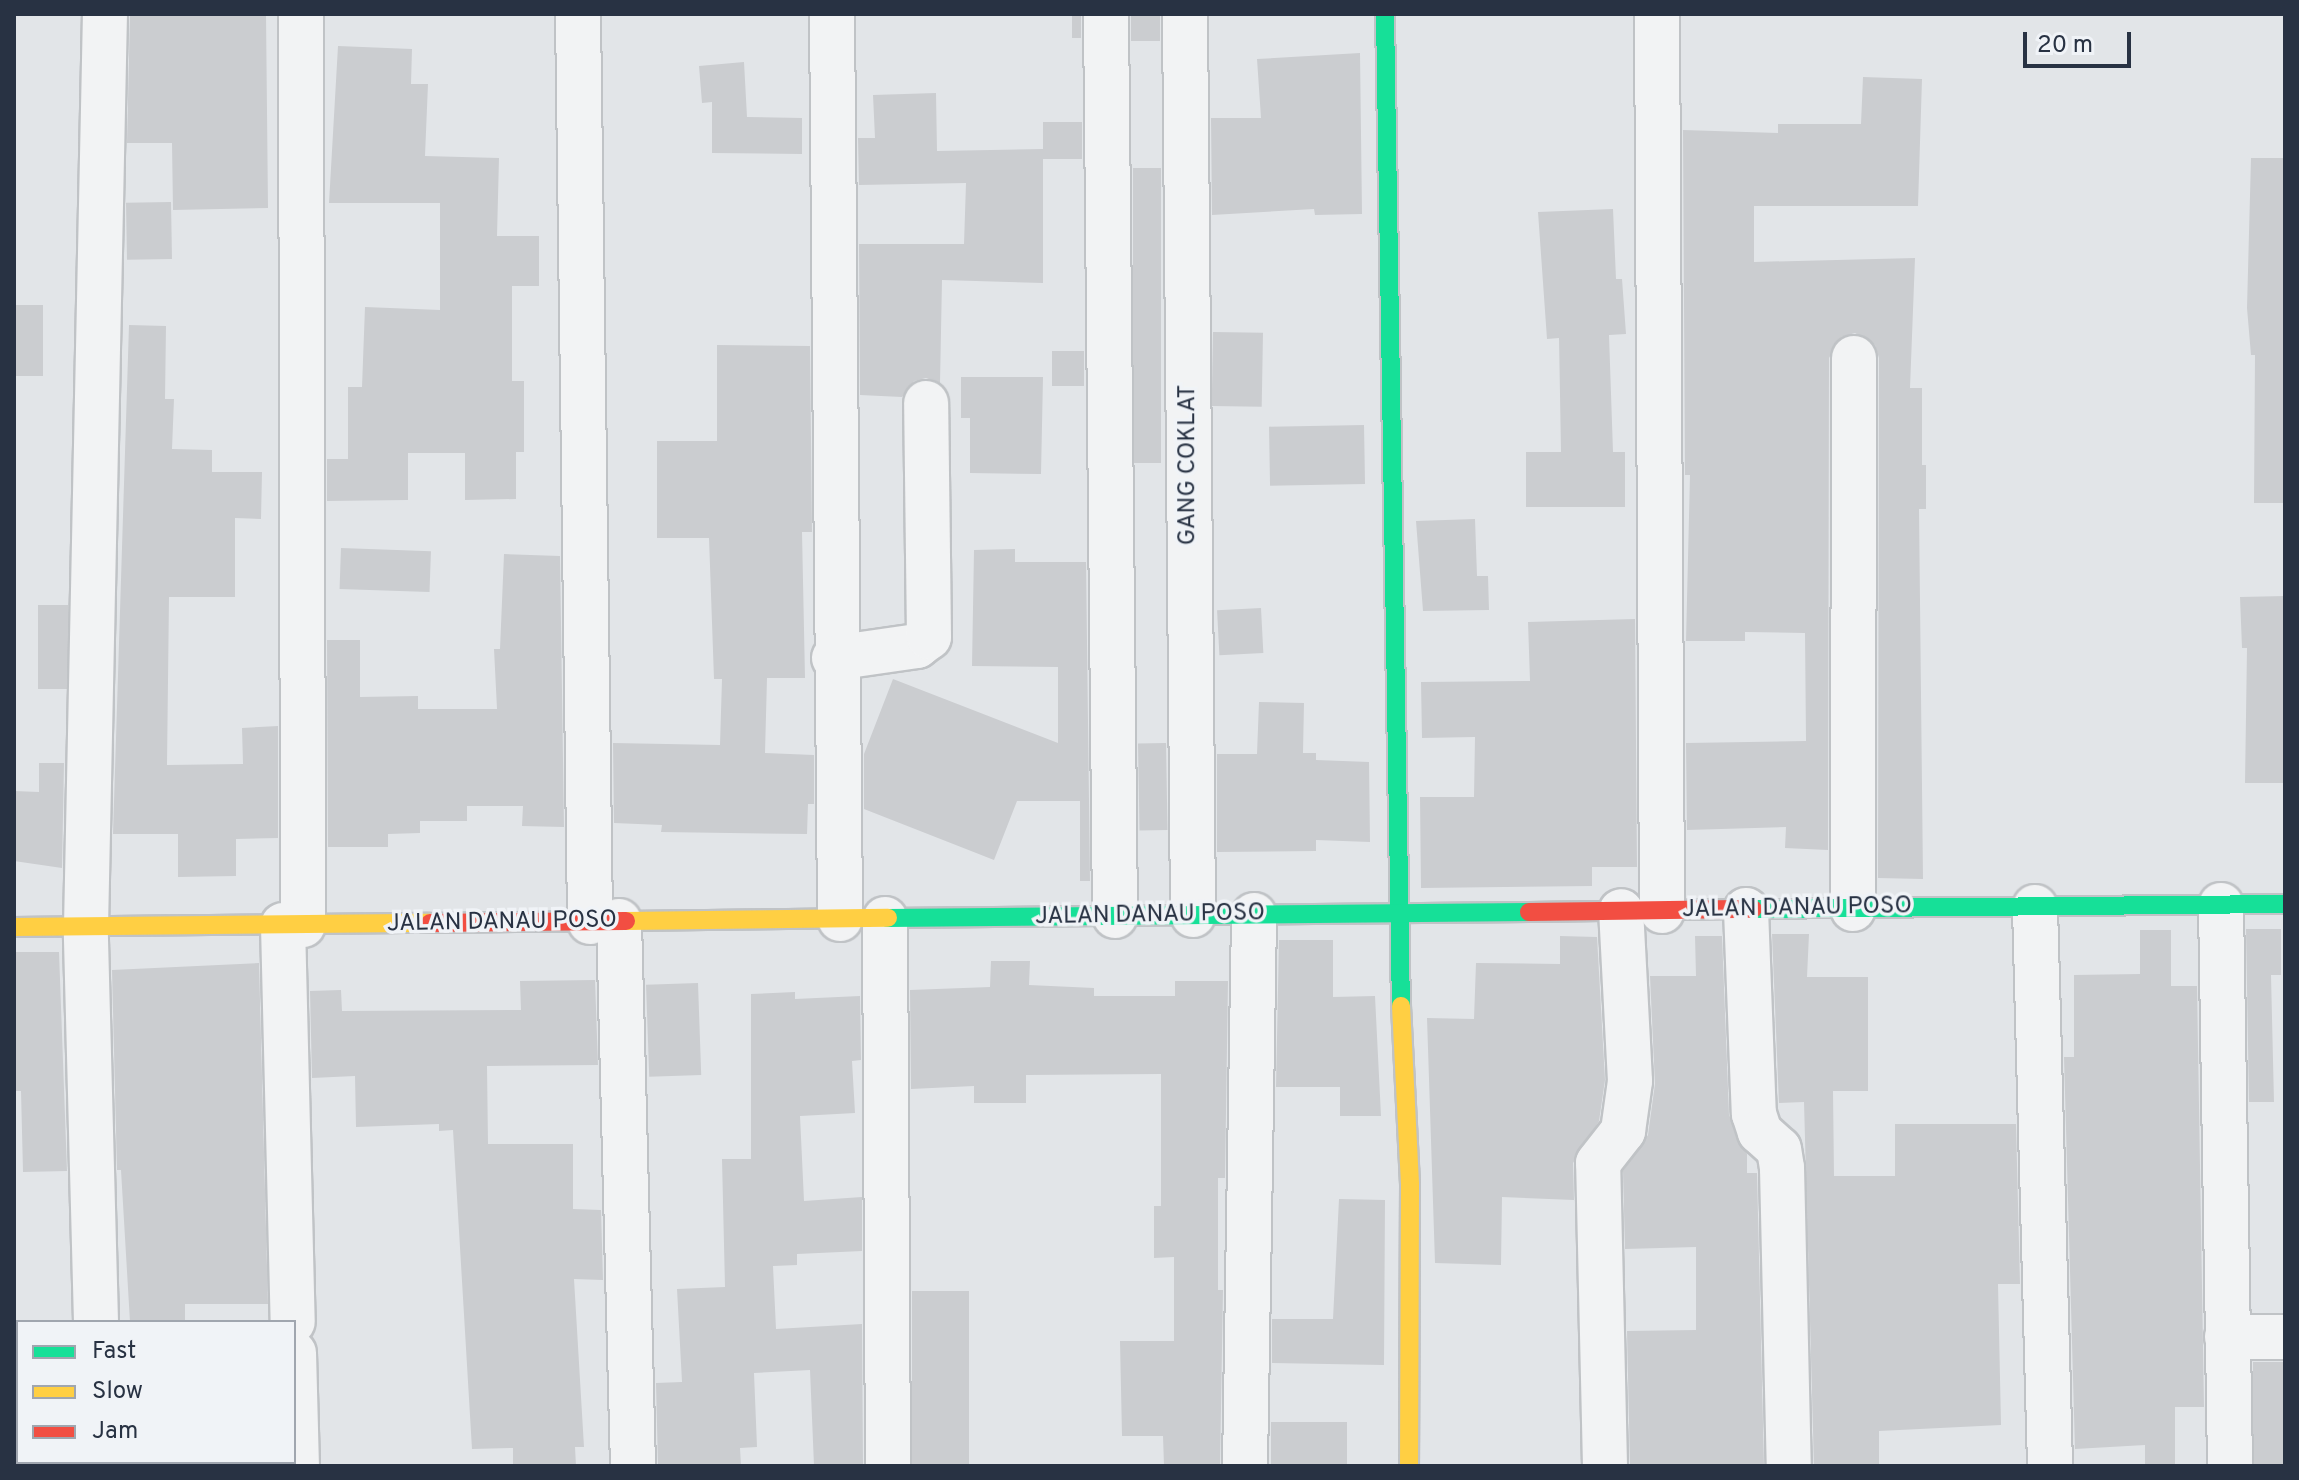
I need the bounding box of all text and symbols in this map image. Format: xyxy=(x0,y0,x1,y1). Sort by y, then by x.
scale bar xyxy=(2027,16,2135,66)
text: 20 m xyxy=(2037,31,2093,61)
street label: GANG COKLAT xyxy=(1175,385,1203,545)
street label: JALAN DANAU POSO xyxy=(1682,893,1912,925)
street label: JALAN DANAU POSO xyxy=(1035,900,1265,932)
street label: JALAN DANAU POSO xyxy=(387,907,617,939)
legend xyxy=(16,1320,296,1464)
text: Fast xyxy=(92,1337,136,1367)
text: Slow xyxy=(92,1377,143,1407)
text: Jam xyxy=(92,1417,138,1447)

